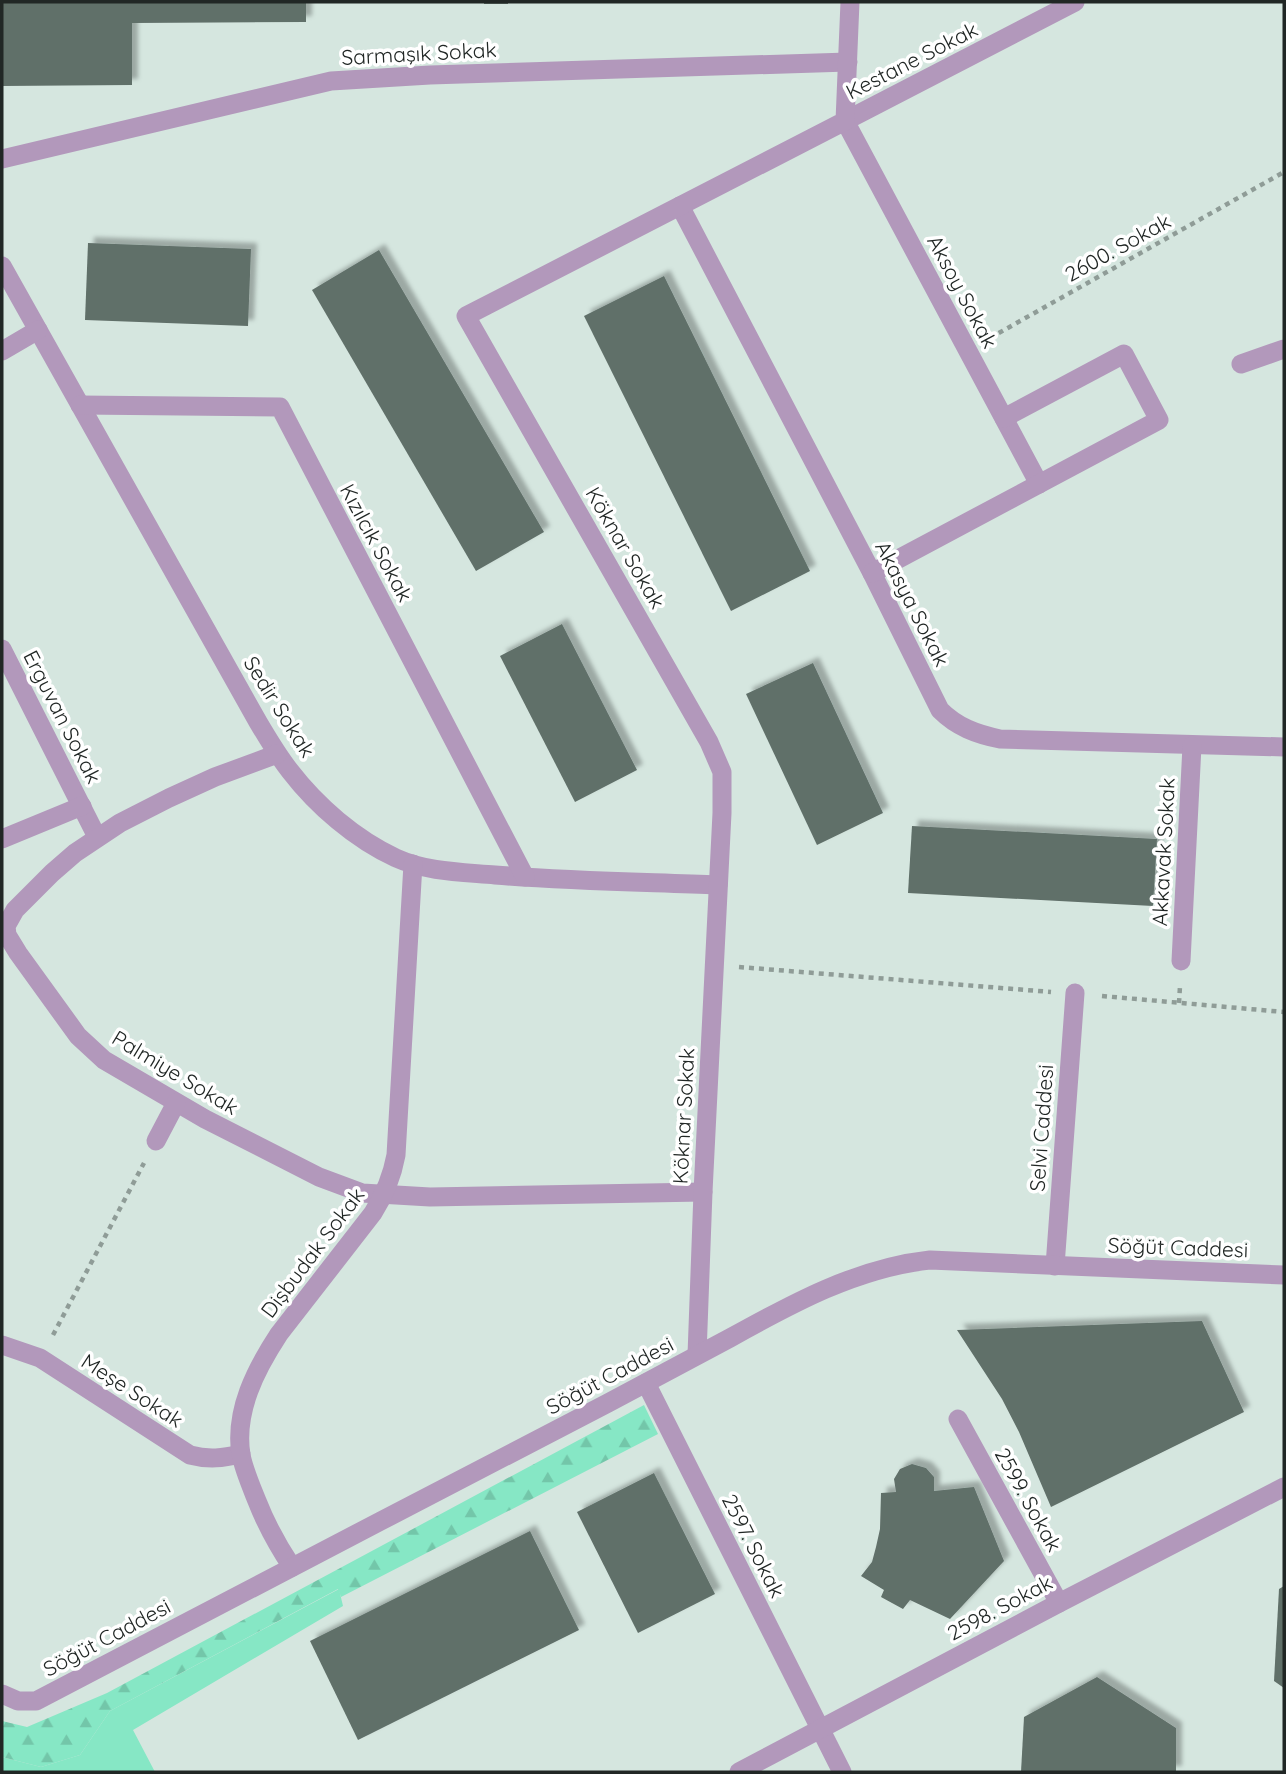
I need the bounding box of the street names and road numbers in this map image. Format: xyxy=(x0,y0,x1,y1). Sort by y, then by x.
street label: Kestane Sokak xyxy=(841,16,982,105)
street label: Sarmaşık Sokak xyxy=(341,36,497,70)
street label: 2600. Sokak xyxy=(1060,207,1175,287)
street label: Aksoy Sokak xyxy=(922,230,1004,353)
street label: Kızılcık Sokak xyxy=(335,479,419,606)
street label: Köknar Sokak xyxy=(581,482,671,613)
street label: Akasya Sokak xyxy=(870,536,956,671)
street label: Erguvan Sokak xyxy=(18,646,108,787)
street label: Sedir Sokak xyxy=(239,651,321,762)
street label: Akkavak Sokak xyxy=(1146,777,1180,927)
street label: Palmiye Sokak xyxy=(108,1024,243,1120)
street label: Köknar Sokak xyxy=(666,1047,700,1185)
street label: Selvi Caddesi xyxy=(1024,1063,1058,1192)
street label: Dişbudak Sokak xyxy=(255,1182,370,1323)
street label: Söğüt Caddesi xyxy=(1107,1232,1249,1262)
street label: Söğüt Caddesi xyxy=(541,1331,678,1420)
street label: Meşe Sokak xyxy=(77,1348,188,1433)
street label: 2599. Sokak xyxy=(990,1443,1068,1556)
street label: 2597. Sokak xyxy=(717,1489,791,1602)
street label: 2598. Sokak xyxy=(943,1569,1057,1646)
street label: Söğüt Caddesi xyxy=(38,1593,175,1682)

